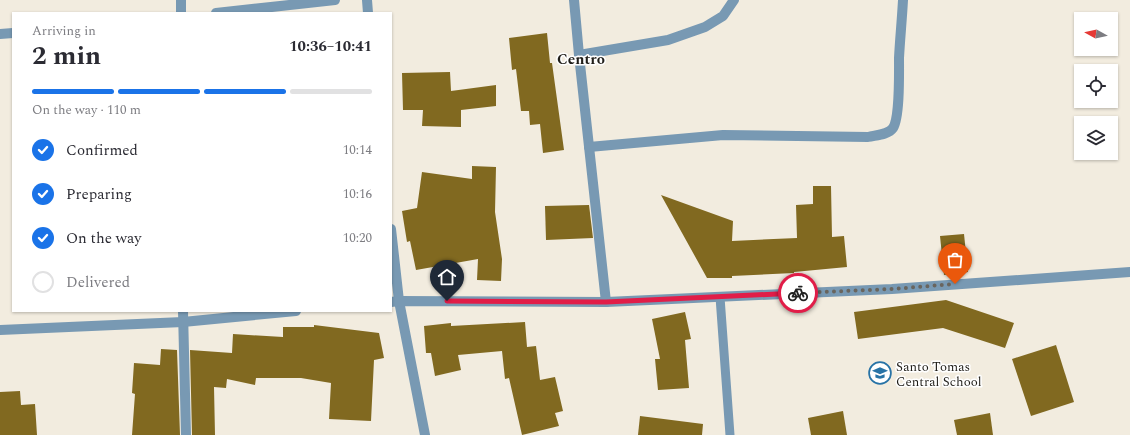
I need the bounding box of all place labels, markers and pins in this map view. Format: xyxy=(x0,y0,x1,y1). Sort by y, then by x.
pin xyxy=(938,243,972,284)
pin xyxy=(430,260,464,301)
place label: Santo Tomas Central School xyxy=(896,357,982,392)
school or university icon: Santo Tomas Central School xyxy=(867,360,893,386)

